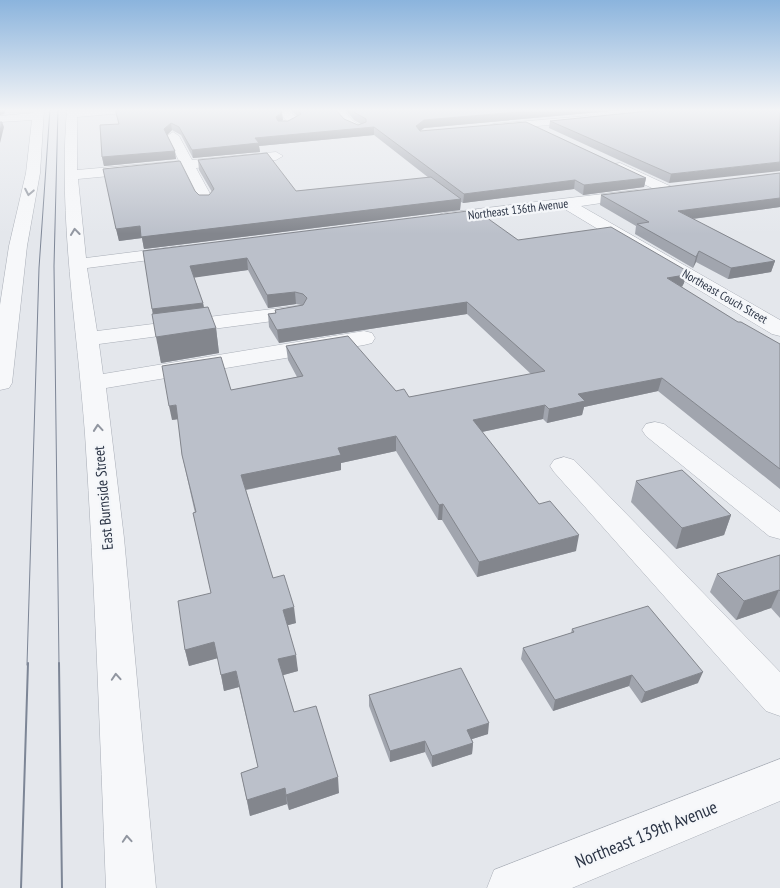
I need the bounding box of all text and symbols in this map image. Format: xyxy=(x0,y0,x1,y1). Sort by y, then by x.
one-way arrow xyxy=(24,188,35,197)
street label: Northeast 136th Avenue xyxy=(467,195,569,223)
one-way arrow xyxy=(70,227,81,235)
street label: Northeast Couch Street xyxy=(680,266,771,327)
one-way arrow xyxy=(92,424,103,432)
street label: East Burnside Street xyxy=(89,445,117,551)
one-way arrow xyxy=(111,673,122,681)
street label: Northeast 139th Avenue xyxy=(572,795,720,873)
one-way arrow xyxy=(122,835,133,843)

